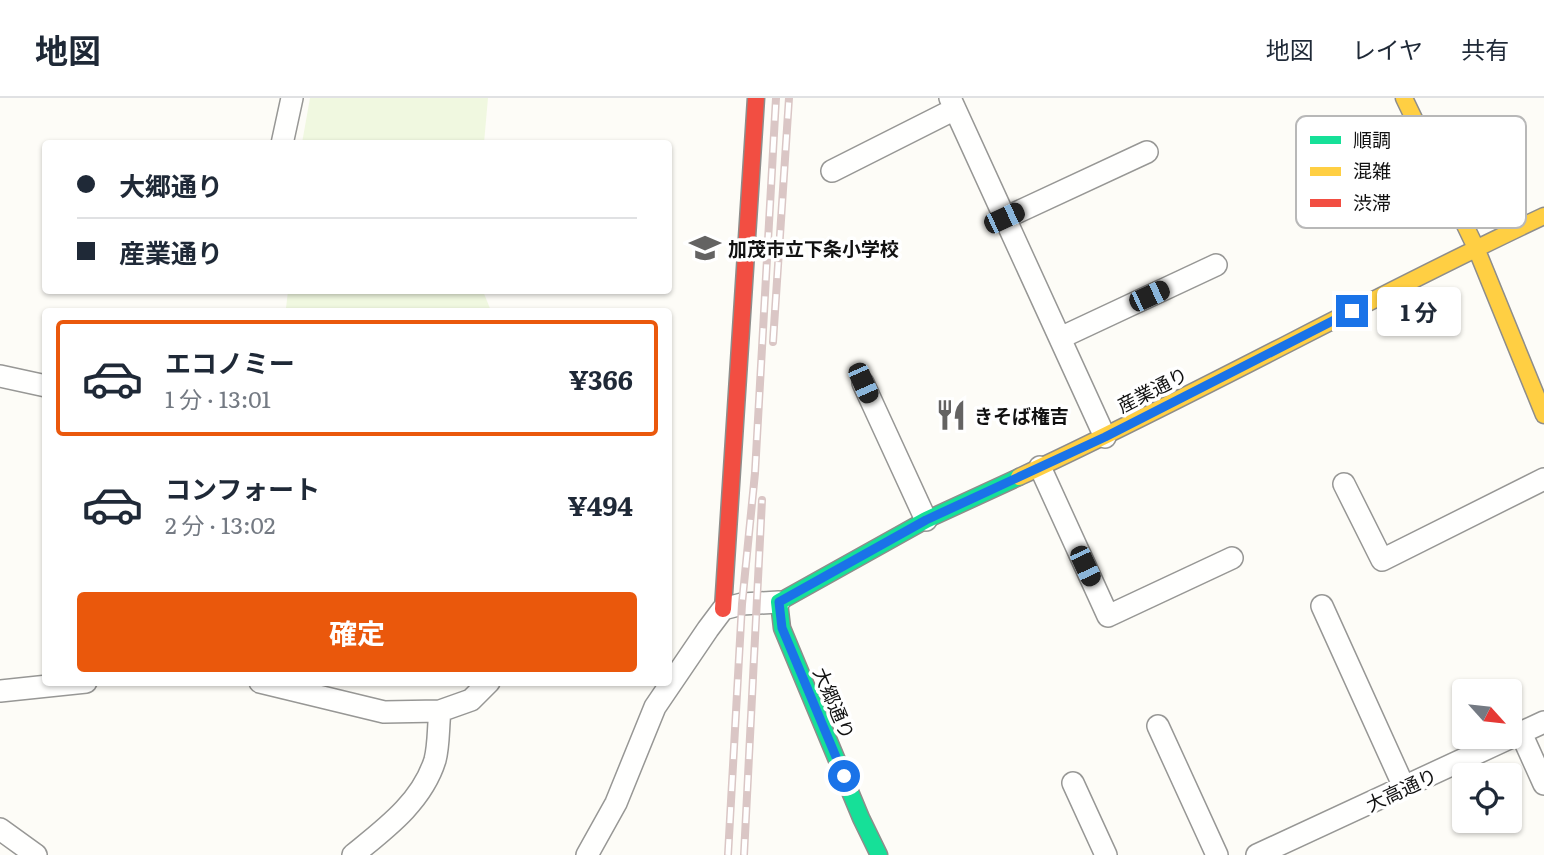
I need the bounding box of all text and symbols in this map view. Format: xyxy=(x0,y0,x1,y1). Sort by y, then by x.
text: 地図 xyxy=(35,24,101,73)
text: 地図 xyxy=(1266,31,1314,66)
text: レイヤ xyxy=(1352,31,1423,66)
text: 共有 xyxy=(1461,31,1509,66)
legend xyxy=(1296,116,1526,228)
text: 順調 xyxy=(1353,125,1391,153)
text: 混雑 xyxy=(1353,156,1391,184)
text: 大郷通り xyxy=(119,165,223,204)
text: 渋滞 xyxy=(1353,188,1391,216)
car xyxy=(981,200,1028,236)
school or university icon: 加茂市立下条小学校 xyxy=(688,231,722,265)
text: 産業通り xyxy=(119,232,223,271)
place label: 加茂市立下条小学校 xyxy=(728,234,899,262)
car xyxy=(1126,278,1173,314)
callout: 1 分 xyxy=(1376,286,1460,336)
text: 1 分 xyxy=(1400,294,1438,328)
route end xyxy=(1336,295,1368,327)
text: エコノミー xyxy=(165,342,295,381)
icon: car xyxy=(81,347,144,410)
text: ¥366 xyxy=(569,359,633,398)
street label: 産業通り xyxy=(1112,359,1192,419)
car xyxy=(845,360,882,406)
text: 1 分 · 13:01 xyxy=(165,381,271,415)
restaurant icon: きそば権吉 xyxy=(934,398,968,432)
place label: きそば権吉 xyxy=(974,401,1069,429)
text: コンフォート xyxy=(165,468,320,507)
icon: car xyxy=(81,473,144,536)
text: ¥494 xyxy=(567,485,633,524)
text: 2 分 · 13:02 xyxy=(165,507,275,541)
car xyxy=(1067,543,1104,589)
button: 確定 xyxy=(77,592,637,672)
street label: 大郷通り xyxy=(807,663,863,743)
north arrow xyxy=(1452,679,1522,749)
map controls xyxy=(1452,679,1522,833)
route start xyxy=(828,760,860,792)
street label: 大高通り xyxy=(1361,760,1441,818)
button: locate xyxy=(1452,763,1522,833)

